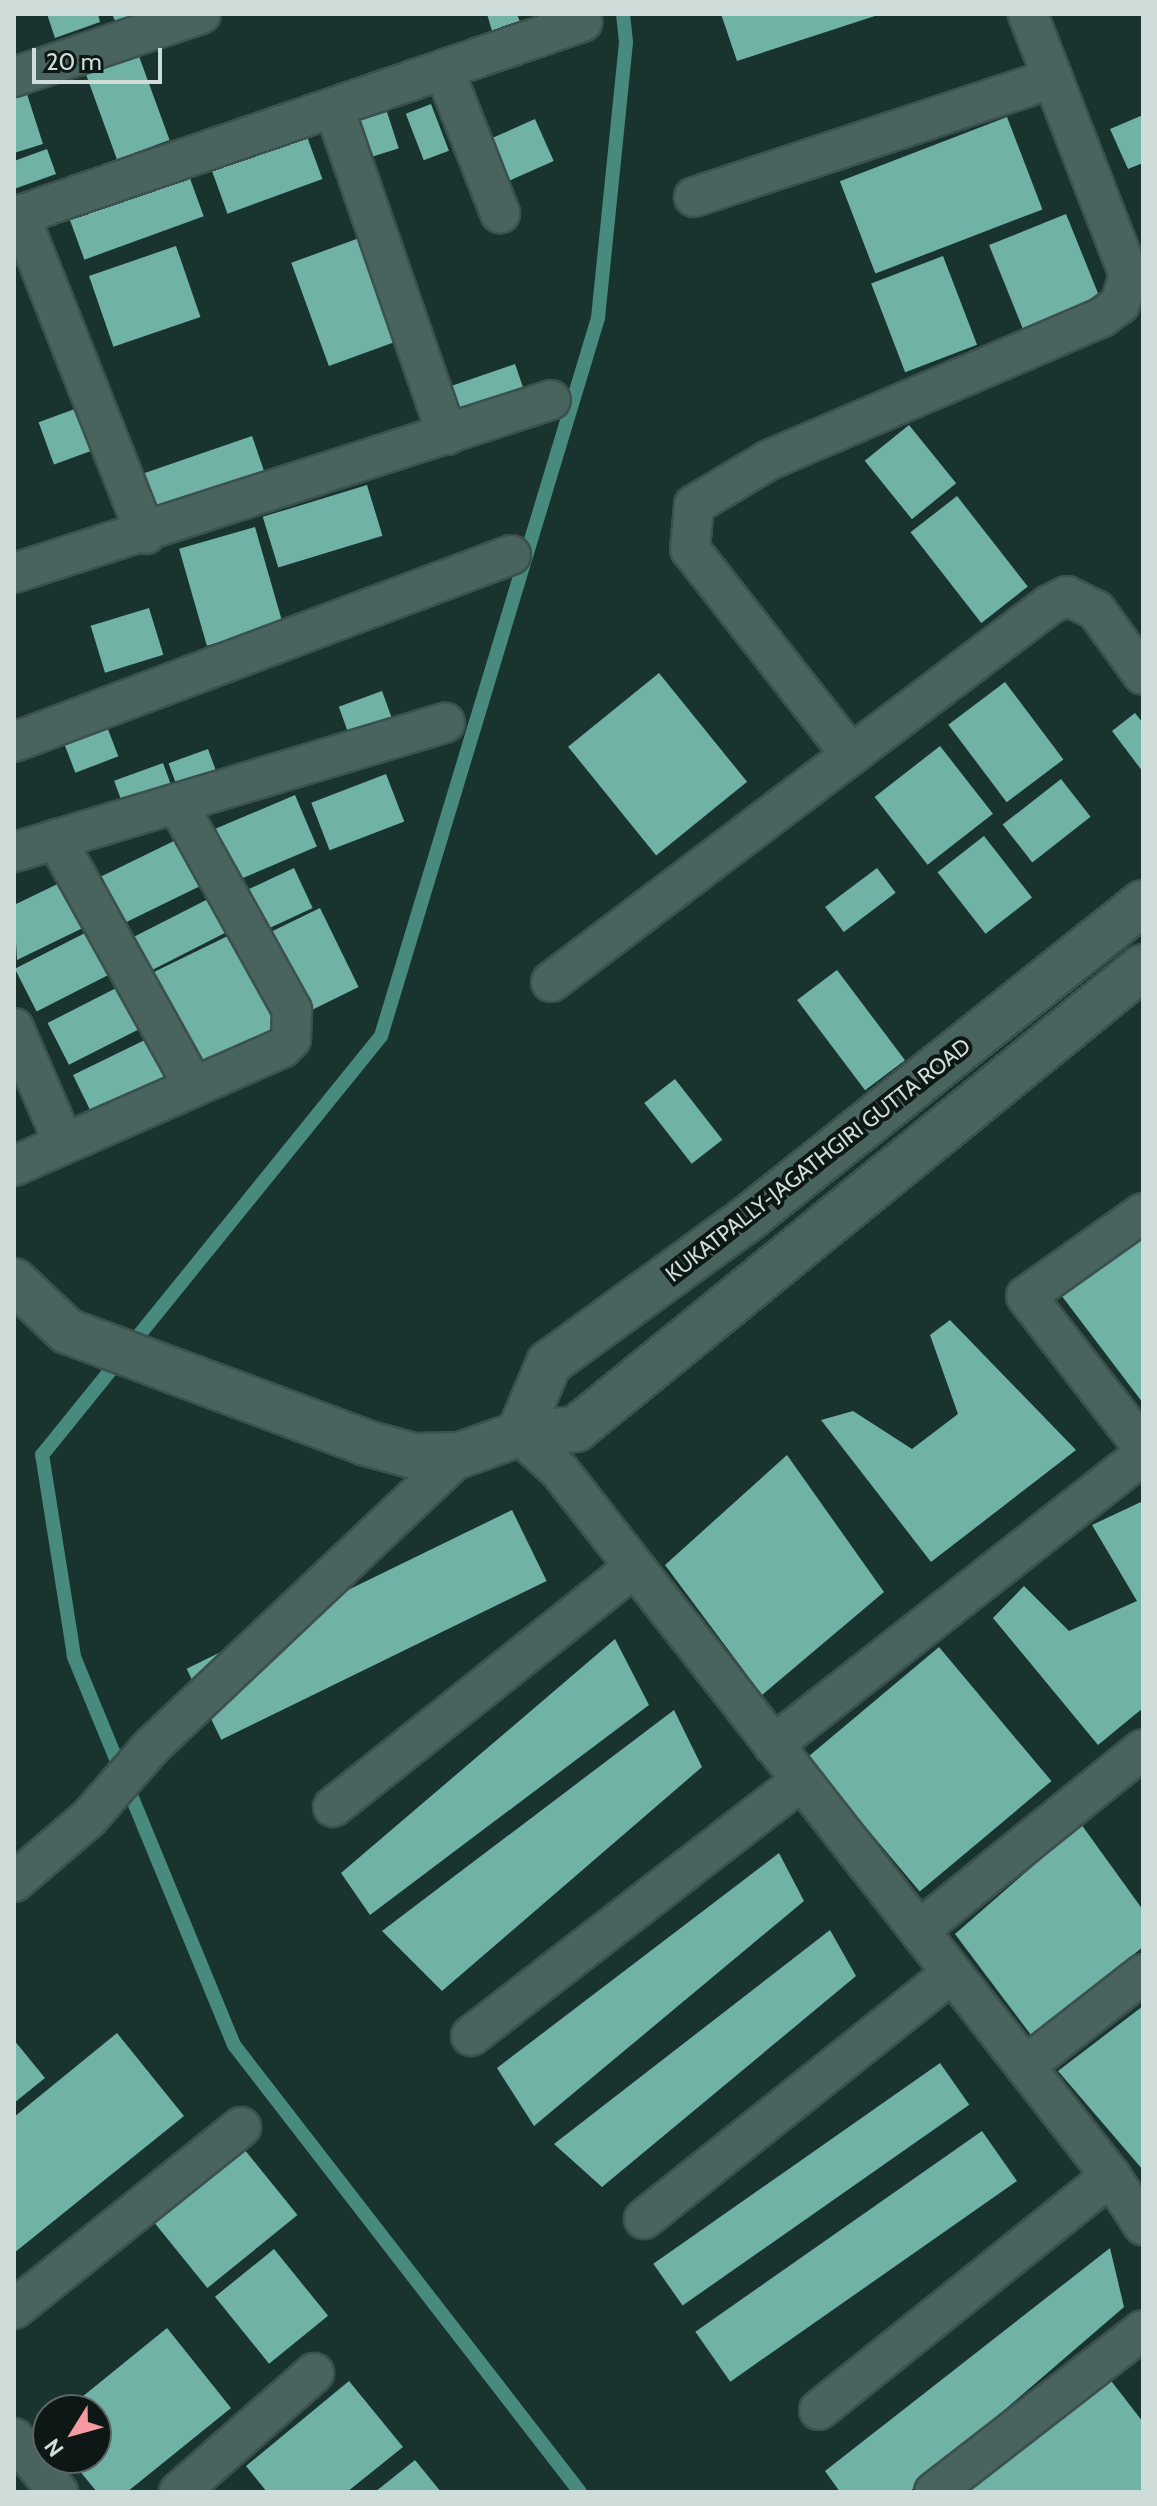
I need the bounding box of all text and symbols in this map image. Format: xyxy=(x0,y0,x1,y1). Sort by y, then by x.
scale bar xyxy=(36,32,166,82)
text: 20 m xyxy=(46,47,102,76)
street label: KUKATPALLY-JAGATHGIRI GUTTA ROAD xyxy=(660,1033,976,1287)
north arrow xyxy=(32,2394,112,2474)
text: N xyxy=(39,2433,69,2462)

